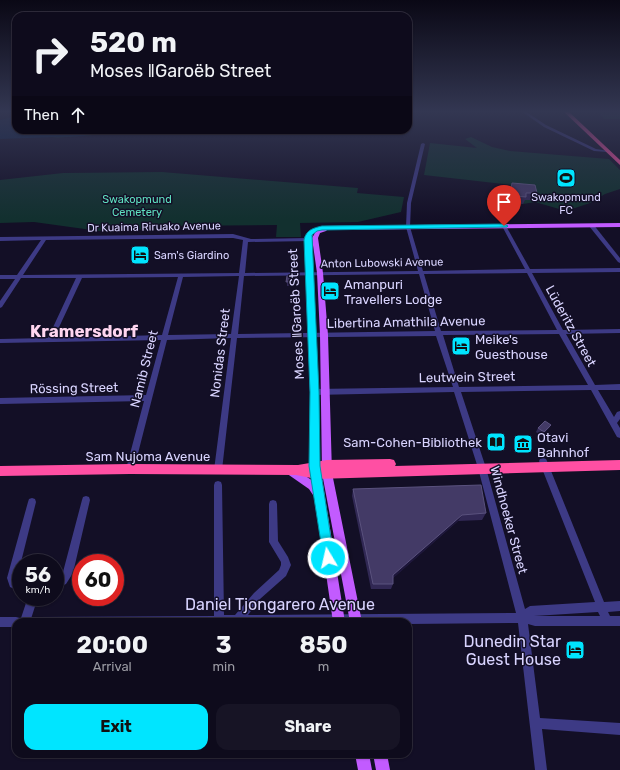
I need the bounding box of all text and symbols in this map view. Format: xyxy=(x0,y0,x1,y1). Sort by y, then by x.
text: 520 m xyxy=(90,26,177,59)
icon: right xyxy=(24,28,76,80)
text: Moses ǁGaroëb Street xyxy=(90,60,271,82)
icon: ahead xyxy=(67,104,89,126)
text: Then xyxy=(24,106,59,124)
sports icon: Swakopmund FC xyxy=(555,167,577,189)
pin xyxy=(487,185,521,226)
icon: arrive xyxy=(493,191,515,213)
place label: Swakopmund FC xyxy=(531,191,601,217)
park label: Swakopmund Cemetery xyxy=(102,193,172,219)
street label: Dr Kuaima Riruako Avenue xyxy=(87,219,221,235)
hotel icon: Sam's Giardino xyxy=(129,244,151,266)
street label: Moses ǁGaroëb Street xyxy=(285,248,307,380)
place label: Sam's Giardino xyxy=(154,249,229,262)
street label: Anton Lubowski Avenue xyxy=(320,255,444,271)
place label: Amanpuri Travellers Lodge xyxy=(344,277,442,308)
hotel icon: Amanpuri Travellers Lodge xyxy=(319,280,341,302)
street label: Lüderitz Street xyxy=(542,283,600,369)
street label: Nonidas Street xyxy=(207,307,233,399)
street label: Libertina Amathila Avenue xyxy=(326,313,486,331)
district label: Kramersdorf xyxy=(30,321,138,341)
street label: Namib Street xyxy=(127,329,161,409)
place label: Meike's Guesthouse xyxy=(475,332,548,362)
hotel icon: Meike's Guesthouse xyxy=(450,335,472,357)
street label: Leutwein Street xyxy=(419,369,515,385)
street label: Rössing Street xyxy=(30,380,119,397)
place label: Otavi Bahnhof xyxy=(537,430,589,460)
library icon: Sam-Cohen-Bibliothek xyxy=(485,431,507,453)
museum icon: Otavi Bahnhof xyxy=(512,433,534,455)
place label: Sam-Cohen-Bibliothek xyxy=(343,435,482,450)
street label: Sam Nujoma Avenue xyxy=(86,449,210,464)
street label: Windhoeker Street xyxy=(487,464,531,576)
position arrow xyxy=(307,537,349,579)
speed limit sign: 60 xyxy=(72,554,124,606)
text: 56 xyxy=(25,563,51,587)
text: km/h xyxy=(26,584,50,596)
street label: Daniel Tjongarero Avenue xyxy=(185,595,375,614)
text: 20:00 xyxy=(76,631,148,659)
text: 3 xyxy=(216,631,232,659)
text: 850 xyxy=(299,631,348,659)
place label: Dunedin Star Guest House xyxy=(464,632,561,669)
hotel icon: Dunedin Star Guest House xyxy=(564,639,586,661)
text: Arrival xyxy=(93,659,132,674)
text: min xyxy=(212,659,235,674)
text: m xyxy=(318,659,329,674)
button: Exit xyxy=(24,704,208,750)
button: Share xyxy=(216,704,400,750)

